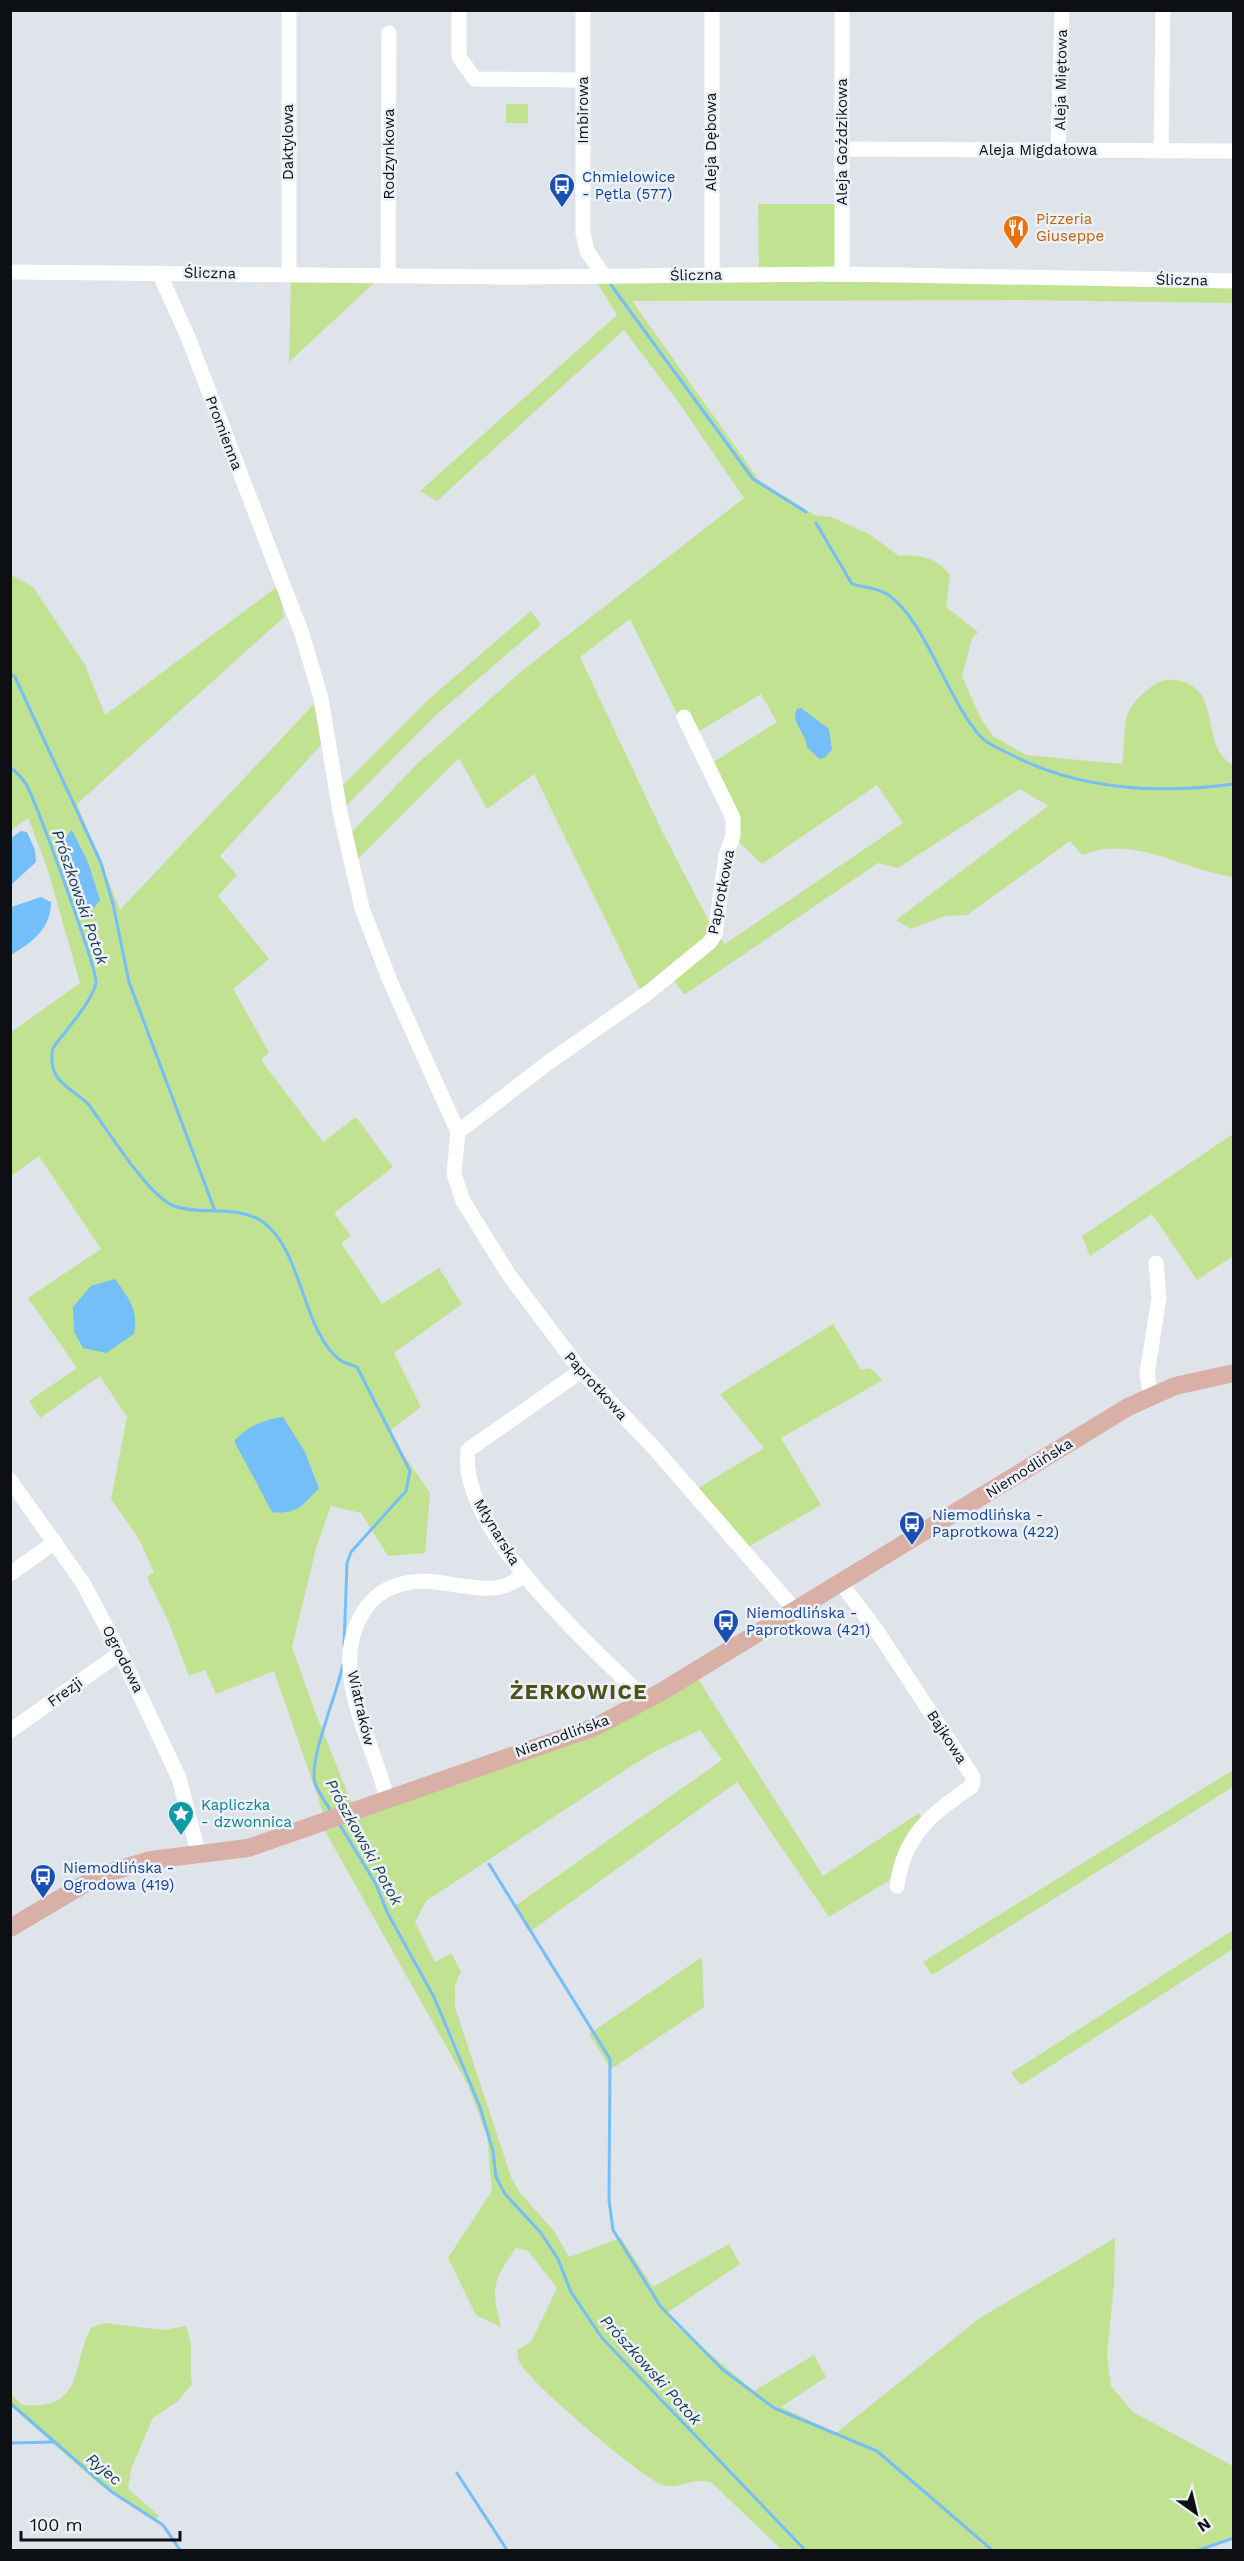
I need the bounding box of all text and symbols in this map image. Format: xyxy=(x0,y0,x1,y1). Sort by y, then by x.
street label: Aleja Miętowa xyxy=(1051,29,1071,131)
street label: Imbirowa xyxy=(574,76,592,144)
street label: Aleja Goździkowa xyxy=(833,78,851,206)
street label: Aleja Dębowa xyxy=(702,92,720,191)
street label: Daktylowa xyxy=(279,103,297,180)
street label: Rodzynkowa xyxy=(380,108,398,200)
street label: Aleja Migdałowa xyxy=(979,141,1098,159)
place label: Chmielowice - Pętla (577) xyxy=(582,168,675,203)
bus stop icon: Chmielowice - Pętla (577) xyxy=(547,171,577,209)
place label: Pizzeria Giuseppe xyxy=(1036,210,1104,245)
restaurant icon: Pizzeria Giuseppe xyxy=(1001,213,1031,251)
street label: Śliczna xyxy=(184,263,237,282)
street label: Śliczna xyxy=(670,265,723,284)
street label: Śliczna xyxy=(1156,270,1209,289)
street label: Promienna xyxy=(202,393,247,473)
water label: Prószkowski Potok xyxy=(48,827,112,968)
street label: Paprotkowa xyxy=(704,848,738,936)
street label: Paprotkowa xyxy=(561,1348,632,1424)
street label: Niemodlińska xyxy=(982,1434,1076,1502)
street label: Młynarska xyxy=(470,1495,524,1569)
place label: Niemodlińska - Paprotkowa (422) xyxy=(932,1506,1059,1541)
bus stop icon: Niemodlińska - Paprotkowa (422) xyxy=(897,1509,927,1547)
place label: Niemodlińska - Paprotkowa (421) xyxy=(746,1604,870,1639)
bus stop icon: Niemodlińska - Paprotkowa (421) xyxy=(711,1607,741,1645)
street label: Ogrodowa xyxy=(98,1622,148,1696)
street label: Wiatraków xyxy=(344,1669,379,1748)
street label: Frezji xyxy=(44,1673,86,1711)
district label: ŻERKOWICE xyxy=(510,1679,648,1704)
street label: Bajkowa xyxy=(923,1707,971,1768)
street label: Niemodlińska xyxy=(512,1710,612,1761)
water label: Prószkowski Potok xyxy=(321,1776,407,1910)
place label: Kapliczka - dzwonnica xyxy=(201,1796,292,1831)
place icon: Kapliczka - dzwonnica xyxy=(166,1799,196,1837)
place label: Niemodlińska - Ogrodowa (419) xyxy=(63,1859,174,1894)
bus stop icon: Niemodlińska - Ogrodowa (419) xyxy=(28,1862,58,1900)
water label: Prószkowski Potok xyxy=(597,2311,706,2430)
water label: Ryjec xyxy=(83,2449,126,2489)
north arrow xyxy=(1166,2483,1226,2543)
scale bar xyxy=(21,2504,180,2542)
text: 100 m xyxy=(30,2514,83,2535)
text: N xyxy=(1194,2514,1214,2536)

